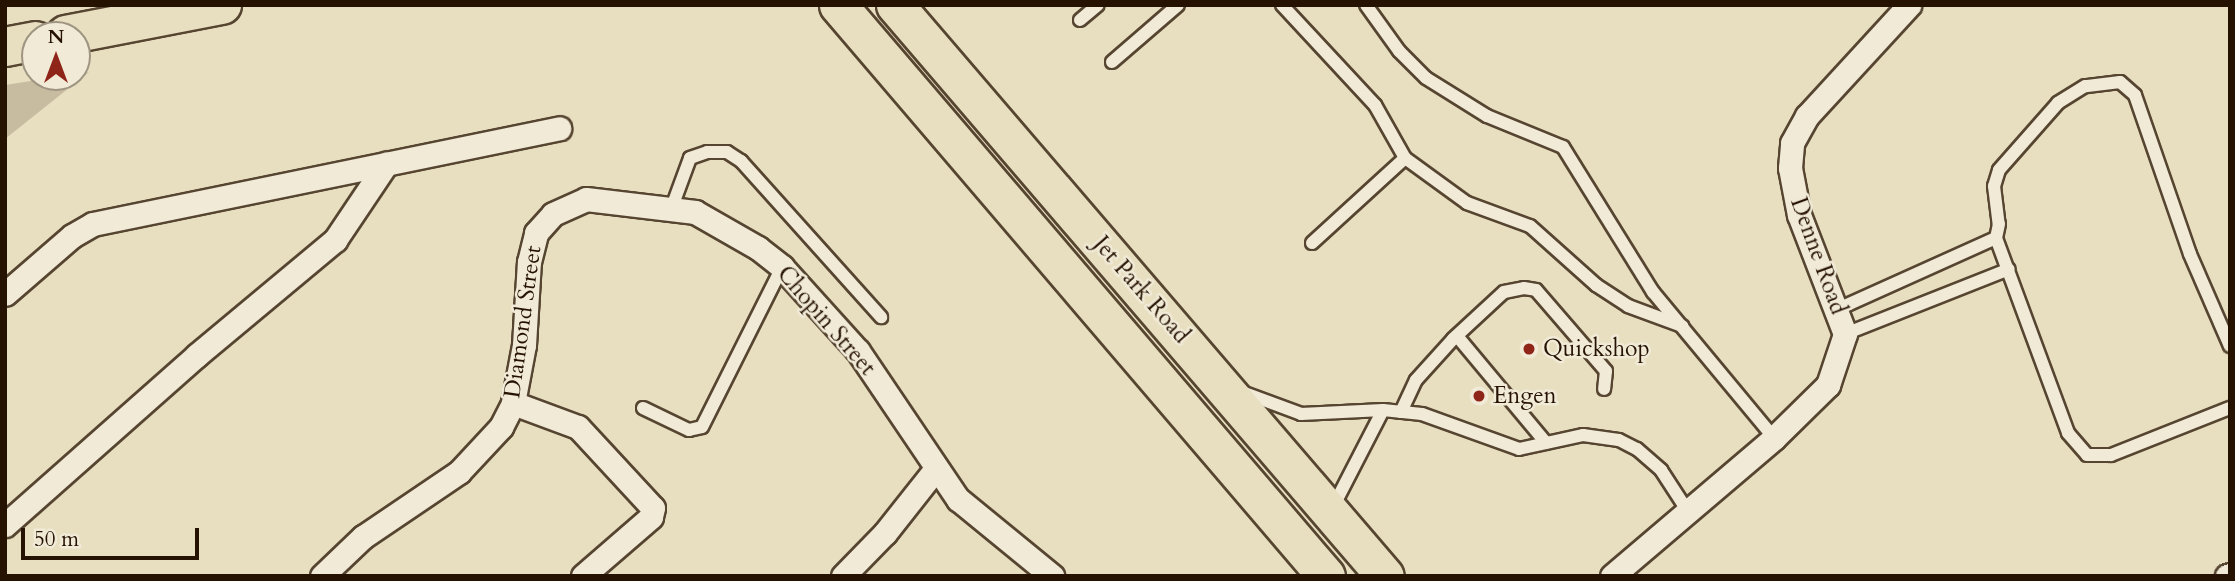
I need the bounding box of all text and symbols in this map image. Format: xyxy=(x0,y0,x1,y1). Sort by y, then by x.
north arrow xyxy=(21,21,91,91)
text: N xyxy=(48,24,64,50)
street label: Denne Road xyxy=(1784,194,1852,318)
street label: Jet Park Road xyxy=(1087,231,1195,349)
street label: Diamond Street xyxy=(499,244,547,400)
street label: Chopin Street xyxy=(771,261,881,381)
place label: Quickshop xyxy=(1543,335,1650,363)
marker: Quickshop xyxy=(1521,341,1537,357)
place label: Engen xyxy=(1493,382,1557,410)
marker: Engen xyxy=(1471,388,1487,404)
scale bar xyxy=(24,514,203,558)
text: 50 m xyxy=(34,525,79,554)

